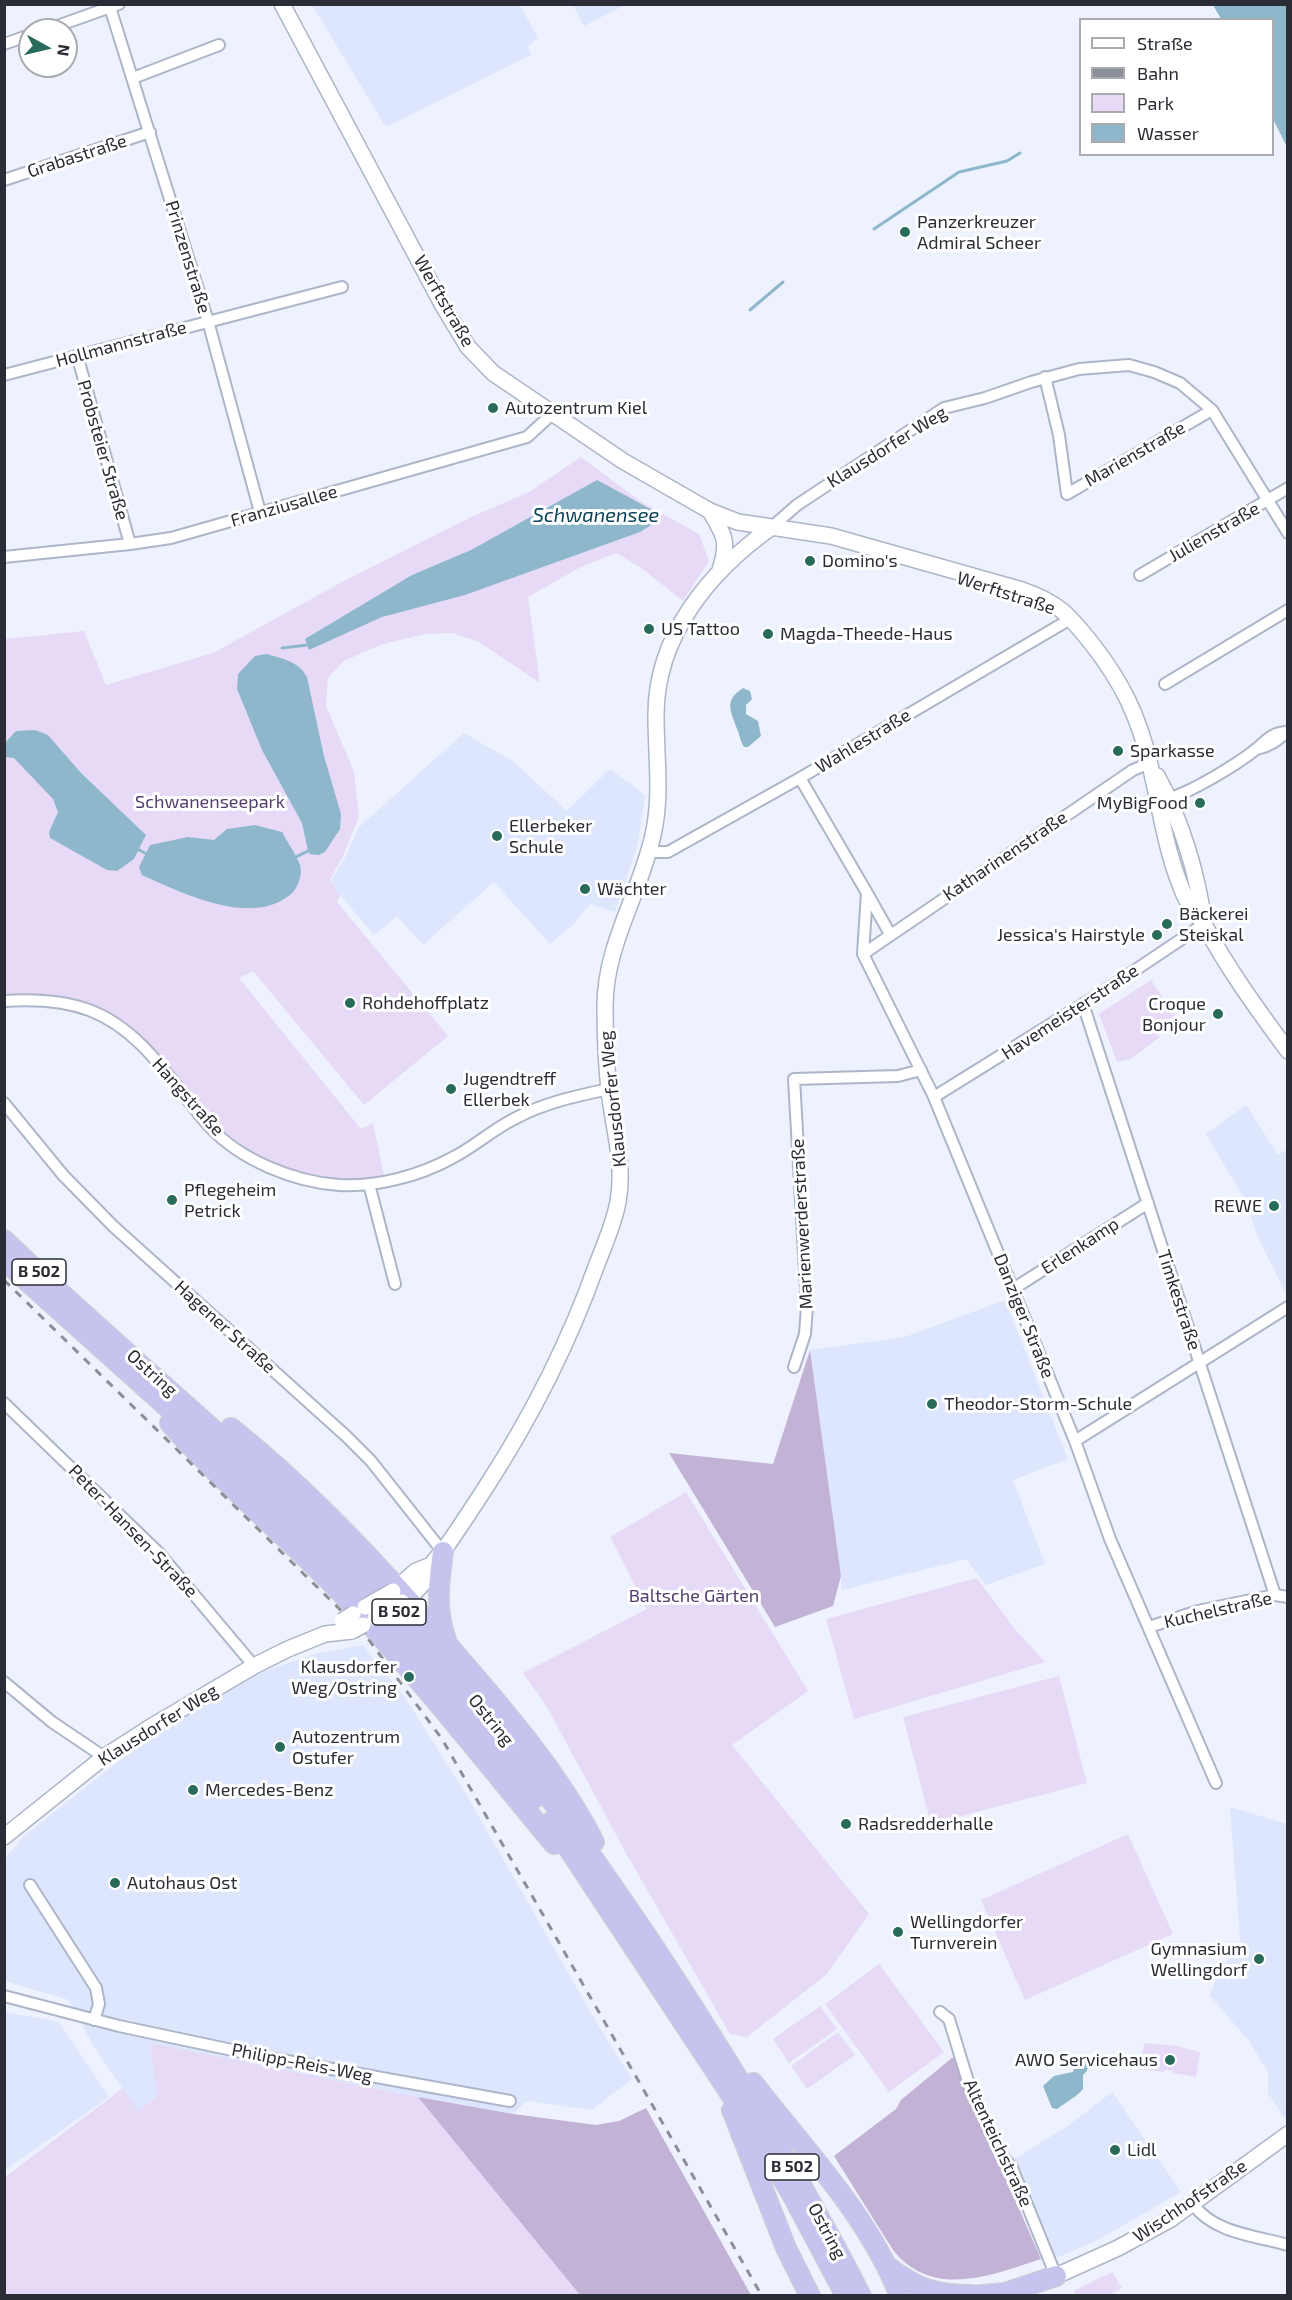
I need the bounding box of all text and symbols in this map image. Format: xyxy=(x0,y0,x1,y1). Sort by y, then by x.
north arrow xyxy=(18,18,78,78)
legend xyxy=(1079,18,1274,156)
text: Straße xyxy=(1137,32,1193,54)
text: N xyxy=(54,43,75,57)
text: Bahn xyxy=(1137,62,1179,84)
text: Park xyxy=(1137,92,1174,114)
text: Wasser xyxy=(1137,122,1199,144)
street label: Grabastraße xyxy=(24,130,130,182)
street label: Prinzenstraße xyxy=(161,198,215,316)
place label: Panzerkreuzer Admiral Scheer xyxy=(917,211,1041,254)
marker: Panzerkreuzer Admiral Scheer xyxy=(898,225,912,239)
street label: Werftstraße xyxy=(409,251,479,351)
street label: Hollmannstraße xyxy=(53,316,189,372)
street label: Probsteier Straße xyxy=(73,377,133,523)
place label: Autozentrum Kiel xyxy=(505,397,647,419)
marker: Autozentrum Kiel xyxy=(486,401,500,415)
street label: Klausdorfer Weg xyxy=(823,402,951,492)
street label: Marienstraße xyxy=(1081,417,1189,491)
street label: Franziusallee xyxy=(228,480,340,532)
street label: Julienstraße xyxy=(1165,497,1263,567)
water label: Schwanensee xyxy=(533,503,659,527)
place label: Domino's xyxy=(822,550,898,572)
marker: Domino's xyxy=(803,554,817,568)
street label: Werftstraße xyxy=(954,567,1058,619)
place label: US Tattoo xyxy=(661,618,740,640)
marker: US Tattoo xyxy=(642,622,656,636)
place label: Magda-Theede-Haus xyxy=(780,623,953,645)
marker: Magda-Theede-Haus xyxy=(761,627,775,641)
street label: Wahlestraße xyxy=(812,704,914,778)
place label: Sparkasse xyxy=(1130,740,1215,762)
marker: Sparkasse xyxy=(1111,744,1125,758)
park label: Schwanenseepark xyxy=(135,791,285,813)
place label: MyBigFood xyxy=(1097,792,1188,814)
marker: MyBigFood xyxy=(1193,796,1207,810)
street label: Katharinenstraße xyxy=(939,807,1071,905)
place label: Ellerbeker Schule xyxy=(509,815,592,858)
marker: Ellerbeker Schule xyxy=(490,829,504,843)
place label: Wächter xyxy=(597,878,667,900)
marker: Wächter xyxy=(578,882,592,896)
place label: Bäckerei Steiskal xyxy=(1179,903,1249,946)
marker: Bäckerei Steiskal xyxy=(1160,917,1174,931)
place label: Jessica's Hairstyle xyxy=(997,924,1145,946)
marker: Jessica's Hairstyle xyxy=(1150,928,1164,942)
street label: Havemeisterstraße xyxy=(998,960,1142,1064)
place label: Rohdehoffplatz xyxy=(362,992,489,1014)
place label: Croque Bonjour xyxy=(1142,993,1206,1036)
marker: Rohdehoffplatz xyxy=(343,996,357,1010)
marker: Croque Bonjour xyxy=(1211,1007,1225,1021)
street label: Klausdorfer Weg xyxy=(595,1030,631,1168)
street label: Hangstraße xyxy=(147,1054,229,1140)
place label: Jugendtreff Ellerbek xyxy=(463,1068,556,1110)
marker: Jugendtreff Ellerbek xyxy=(444,1082,458,1096)
street label: Marienwerderstraße xyxy=(787,1138,817,1310)
place label: Pflegeheim Petrick xyxy=(184,1179,276,1222)
marker: Pflegeheim Petrick xyxy=(165,1193,179,1207)
place label: REWE xyxy=(1214,1195,1262,1217)
marker: REWE xyxy=(1267,1199,1281,1213)
street label: Erlenkamp xyxy=(1037,1213,1123,1279)
street label: Timkestraße xyxy=(1153,1247,1205,1353)
street label: Danziger Straße xyxy=(989,1250,1059,1382)
road number: B 502 xyxy=(12,1259,66,1285)
street label: Hagener Straße xyxy=(170,1276,280,1378)
street label: Ostring xyxy=(122,1345,182,1401)
place label: Theodor-Storm-Schule xyxy=(944,1393,1132,1415)
marker: Theodor-Storm-Schule xyxy=(925,1397,939,1411)
street label: Peter-Hansen-Straße xyxy=(64,1460,202,1602)
park label: Baltsche Gärten xyxy=(629,1585,759,1607)
street label: Kuchelstraße xyxy=(1162,1587,1274,1633)
road number: B 502 xyxy=(372,1599,426,1625)
place label: Klausdorfer Weg/Ostring xyxy=(291,1656,397,1698)
marker: Klausdorfer Weg/Ostring xyxy=(402,1670,416,1684)
street label: Klausdorfer Weg xyxy=(94,1680,222,1770)
street label: Ostring xyxy=(464,1690,518,1750)
place label: Autozentrum Ostufer xyxy=(292,1726,400,1768)
marker: Autozentrum Ostufer xyxy=(273,1740,287,1754)
place label: Mercedes-Benz xyxy=(205,1779,333,1801)
marker: Mercedes-Benz xyxy=(186,1783,200,1797)
place label: Radsredderhalle xyxy=(858,1813,993,1835)
marker: Radsredderhalle xyxy=(839,1817,853,1831)
place label: Autohaus Ost xyxy=(127,1872,237,1894)
marker: Autohaus Ost xyxy=(108,1876,122,1890)
place label: Wellingdorfer Turnverein xyxy=(910,1911,1023,1954)
marker: Wellingdorfer Turnverein xyxy=(891,1925,905,1939)
place label: Gymnasium Wellingdorf xyxy=(1150,1938,1247,1980)
marker: Gymnasium Wellingdorf xyxy=(1252,1952,1266,1966)
street label: Philipp-Reis-Weg xyxy=(230,2039,374,2087)
place label: AWO Servicehaus xyxy=(1015,2049,1158,2071)
marker: AWO Servicehaus xyxy=(1163,2053,1177,2067)
street label: Altenteichstraße xyxy=(959,2076,1037,2210)
place label: Lidl xyxy=(1127,2139,1156,2161)
marker: Lidl xyxy=(1108,2143,1122,2157)
road number: B 502 xyxy=(765,2154,819,2180)
street label: Wischhofstraße xyxy=(1129,2155,1251,2247)
street label: Ostring xyxy=(803,2199,851,2263)

